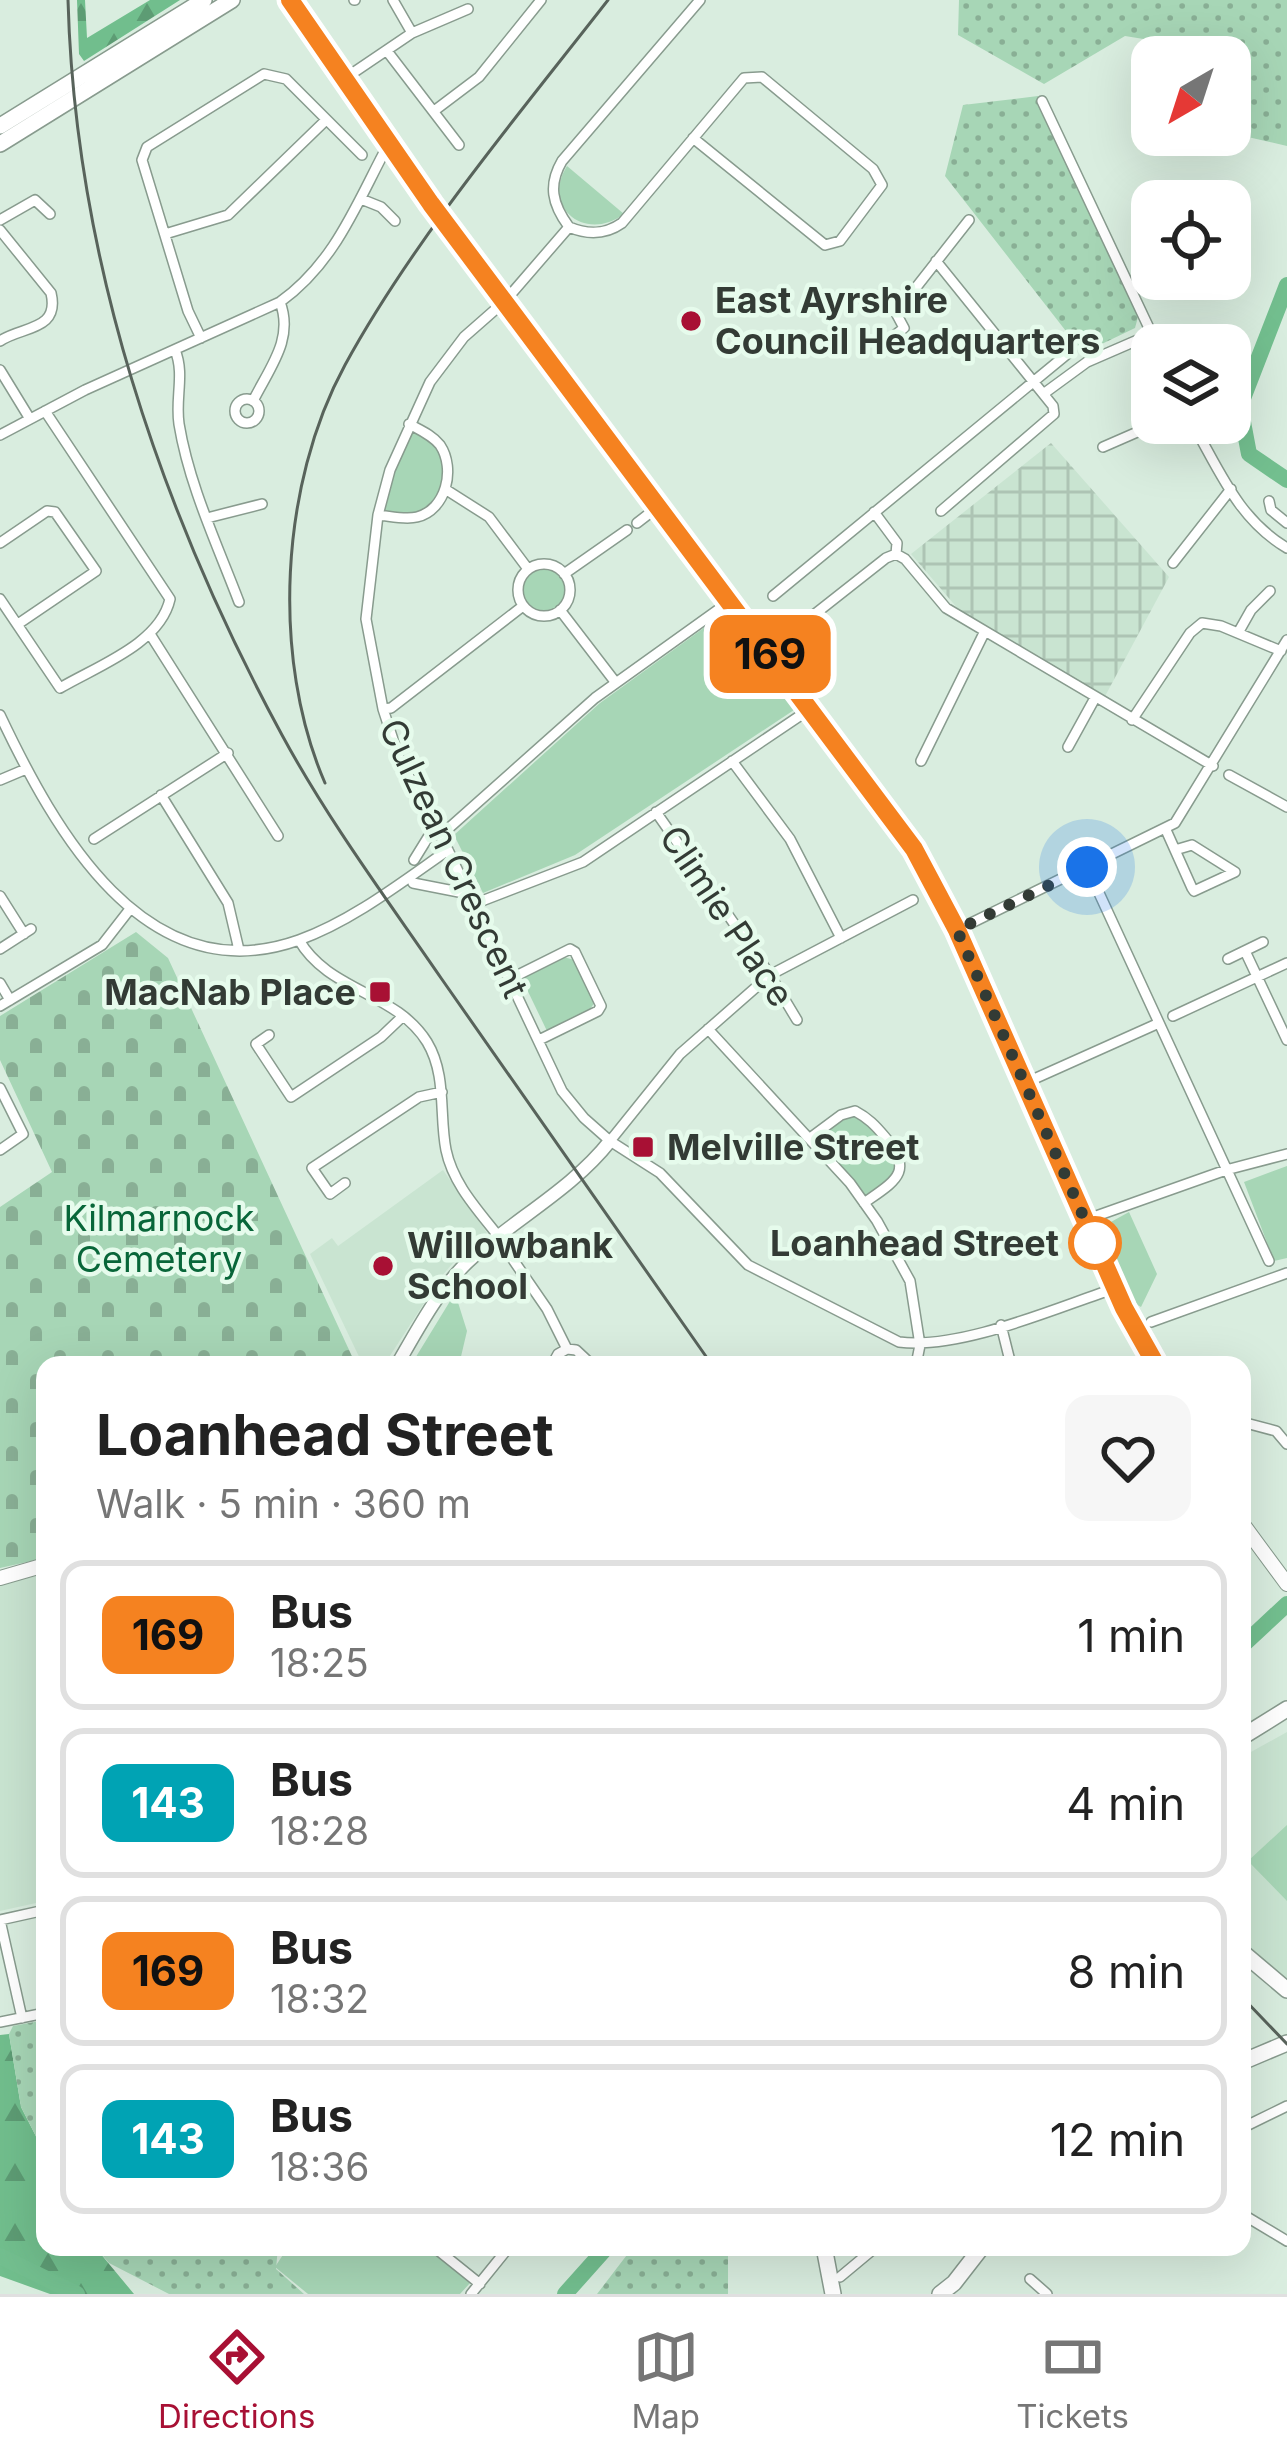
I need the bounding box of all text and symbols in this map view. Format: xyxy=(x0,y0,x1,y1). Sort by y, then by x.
north arrow xyxy=(1131,36,1251,156)
map controls xyxy=(1131,36,1251,444)
button: locate xyxy=(1131,180,1251,300)
place label: East Ayrshire Council Headquarters xyxy=(715,278,1101,363)
marker: East Ayrshire Council Headquarters xyxy=(678,308,704,334)
button: layers xyxy=(1131,324,1251,444)
line badge: 169 xyxy=(701,615,839,693)
text: 169 xyxy=(734,628,806,679)
street label: Culzean Crescent xyxy=(370,712,538,1005)
street label: Climie Place xyxy=(650,817,804,1015)
your location xyxy=(1057,837,1117,897)
place label: MacNab Place xyxy=(104,970,356,1014)
marker: MacNab Place xyxy=(367,979,393,1005)
place label: Melville Street xyxy=(667,1125,920,1169)
marker: Melville Street xyxy=(630,1134,656,1160)
park label: Kilmarnock Cemetery xyxy=(63,1196,255,1281)
marker: Loanhead Street xyxy=(1070,1218,1120,1268)
place label: Loanhead Street xyxy=(770,1221,1059,1265)
place label: Willowbank School xyxy=(407,1223,613,1308)
marker: Willowbank School xyxy=(370,1253,396,1279)
button: heart xyxy=(1065,1395,1191,1521)
text: Loanhead Street xyxy=(96,1400,554,1469)
text: Walk · 5 min · 360 m xyxy=(96,1480,471,1527)
text: Bus xyxy=(270,1584,353,1639)
text: 1 min xyxy=(1077,1608,1185,1663)
text: 169 xyxy=(132,1609,204,1660)
text: 18:25 xyxy=(270,1639,369,1686)
text: Bus xyxy=(270,1752,353,1807)
text: 4 min xyxy=(1066,1776,1185,1831)
text: 143 xyxy=(131,1777,205,1828)
text: 18:28 xyxy=(270,1807,369,1854)
text: Bus xyxy=(270,1920,353,1975)
text: 8 min xyxy=(1068,1944,1185,1999)
text: 169 xyxy=(132,1945,204,1996)
text: 18:32 xyxy=(270,1975,369,2022)
text: Bus xyxy=(270,2088,353,2143)
text: 12 min xyxy=(1050,2112,1185,2167)
text: 143 xyxy=(131,2113,205,2164)
text: 18:36 xyxy=(270,2143,370,2190)
tab: Directions xyxy=(158,2324,315,2436)
tab: Map xyxy=(632,2324,700,2436)
tab: Tickets xyxy=(1016,2324,1129,2436)

